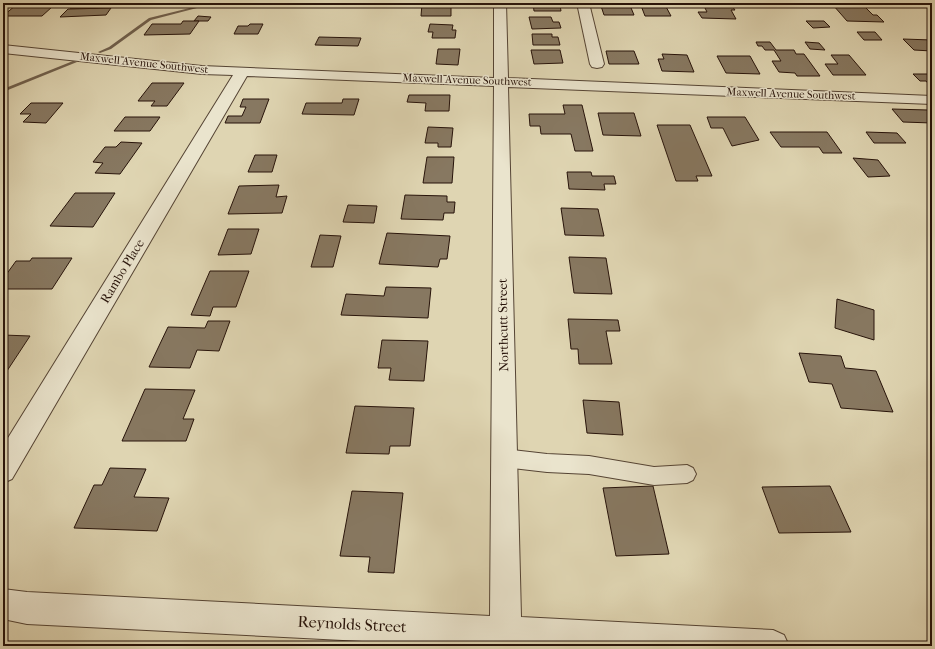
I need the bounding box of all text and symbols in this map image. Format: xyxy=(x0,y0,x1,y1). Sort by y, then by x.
street label: Maxwell Avenue Southwest xyxy=(79,50,209,76)
street label: Maxwell Avenue Southwest xyxy=(402,71,532,89)
street label: Maxwell Avenue Southwest xyxy=(726,85,856,103)
street label: Rambo Place xyxy=(97,236,147,306)
street label: Northcutt Street xyxy=(495,278,511,372)
street label: Reynolds Street xyxy=(297,612,407,636)

